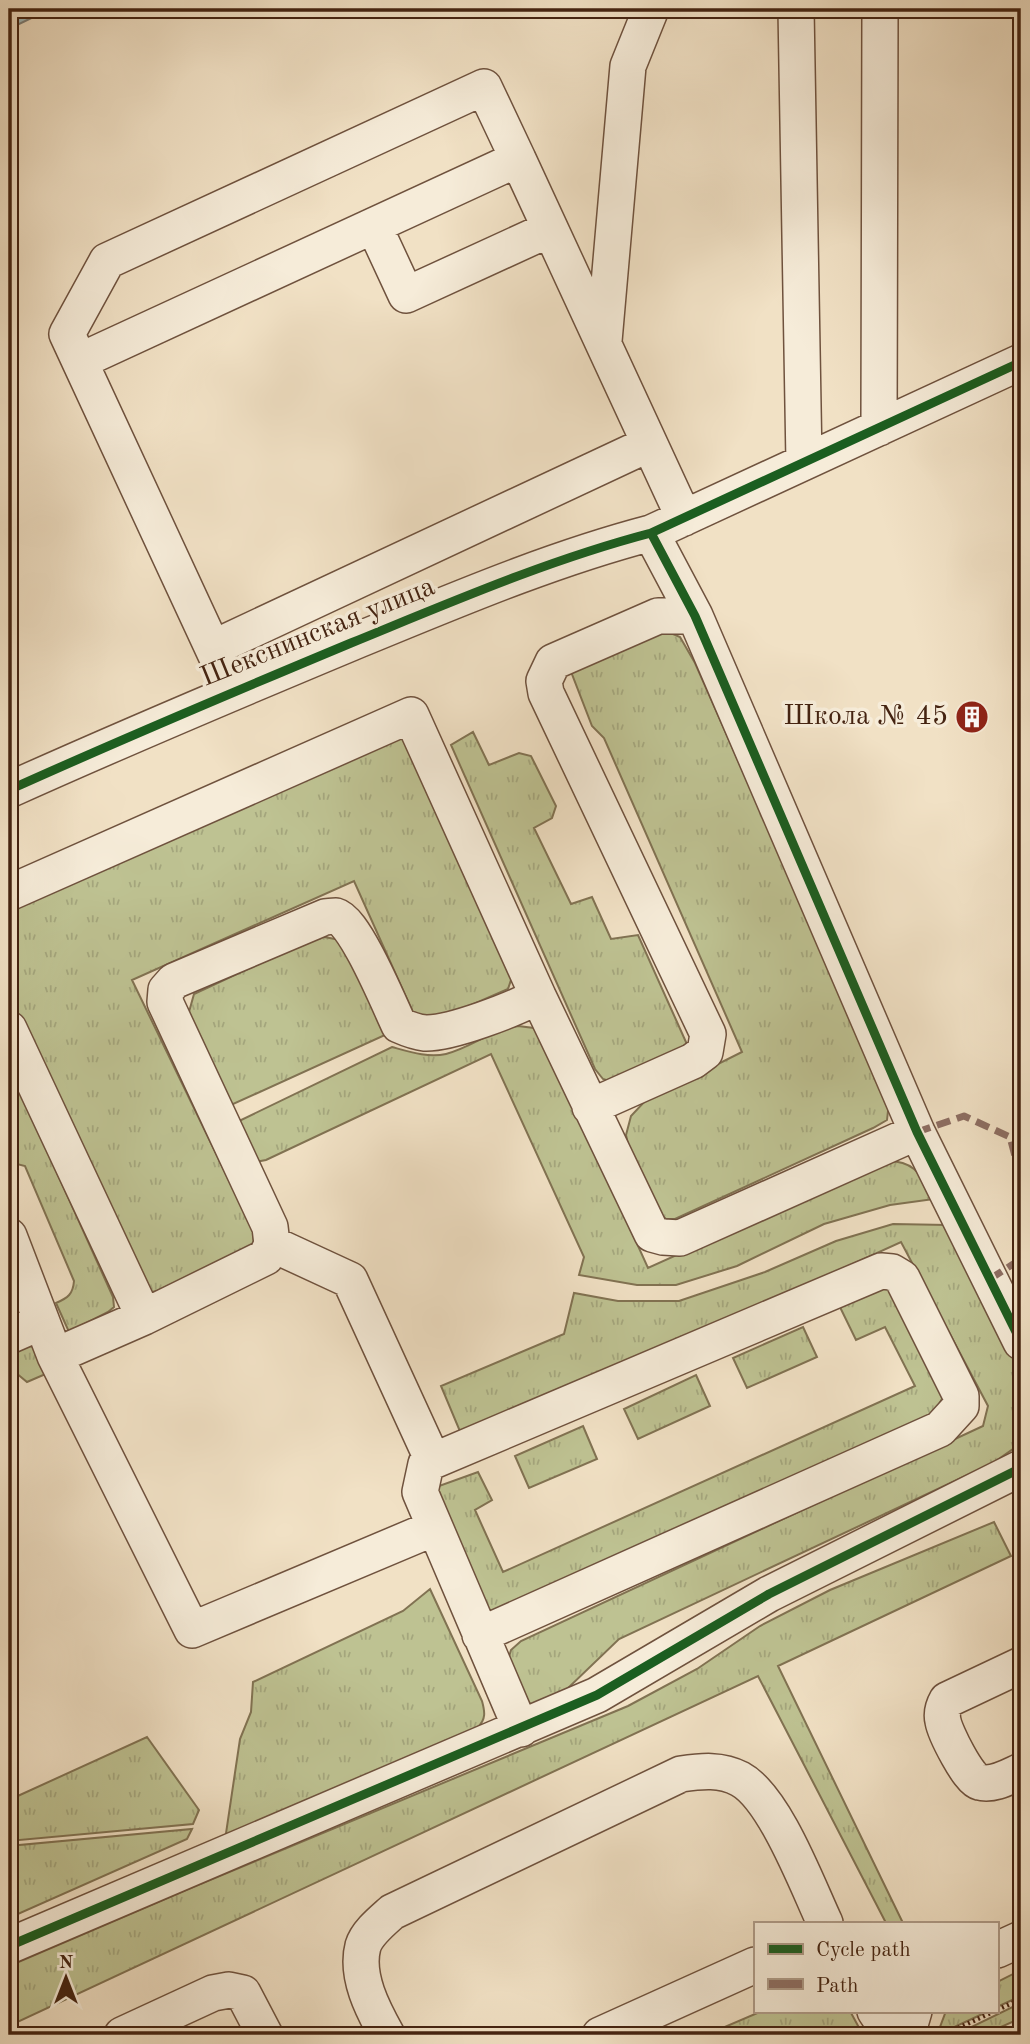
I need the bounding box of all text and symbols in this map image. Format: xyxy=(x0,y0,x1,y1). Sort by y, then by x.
street label: Шекснинская улица xyxy=(197,573,439,693)
building icon: Школа № 45 xyxy=(953,698,991,736)
place label: Школа № 45 xyxy=(783,703,948,731)
legend xyxy=(754,1922,998,2012)
text: Cycle path xyxy=(816,1940,911,1961)
north arrow xyxy=(32,1942,102,2012)
text: N xyxy=(59,1954,74,1973)
text: Path xyxy=(816,1976,859,1997)

